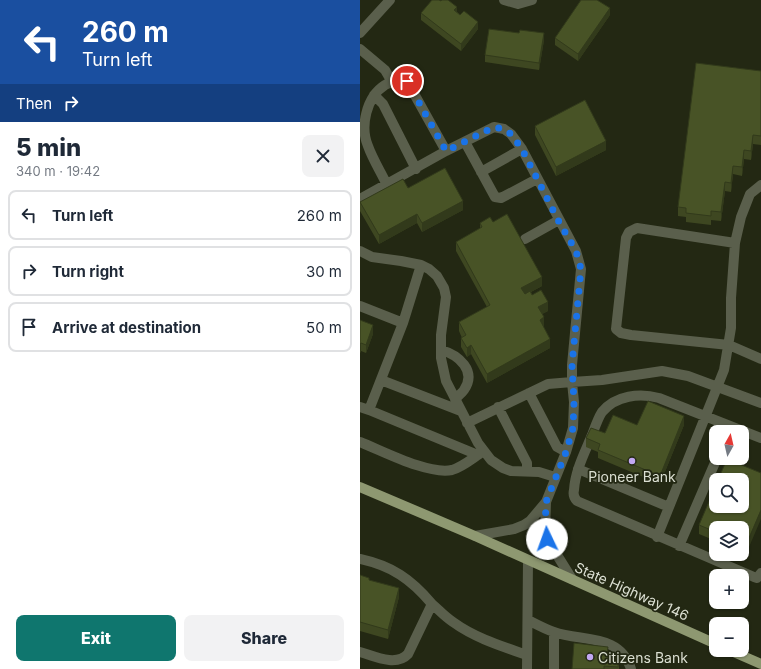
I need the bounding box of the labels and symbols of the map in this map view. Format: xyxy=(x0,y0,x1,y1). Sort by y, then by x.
pin xyxy=(390,64,424,98)
north arrow xyxy=(709,425,749,465)
marker: Pioneer Bank xyxy=(627,456,637,466)
place label: Pioneer Bank xyxy=(588,468,676,485)
position arrow xyxy=(526,518,568,560)
street label: State Highway 146 xyxy=(572,558,692,624)
place label: Citizens Bank xyxy=(598,649,688,666)
marker: Citizens Bank xyxy=(585,652,595,662)

